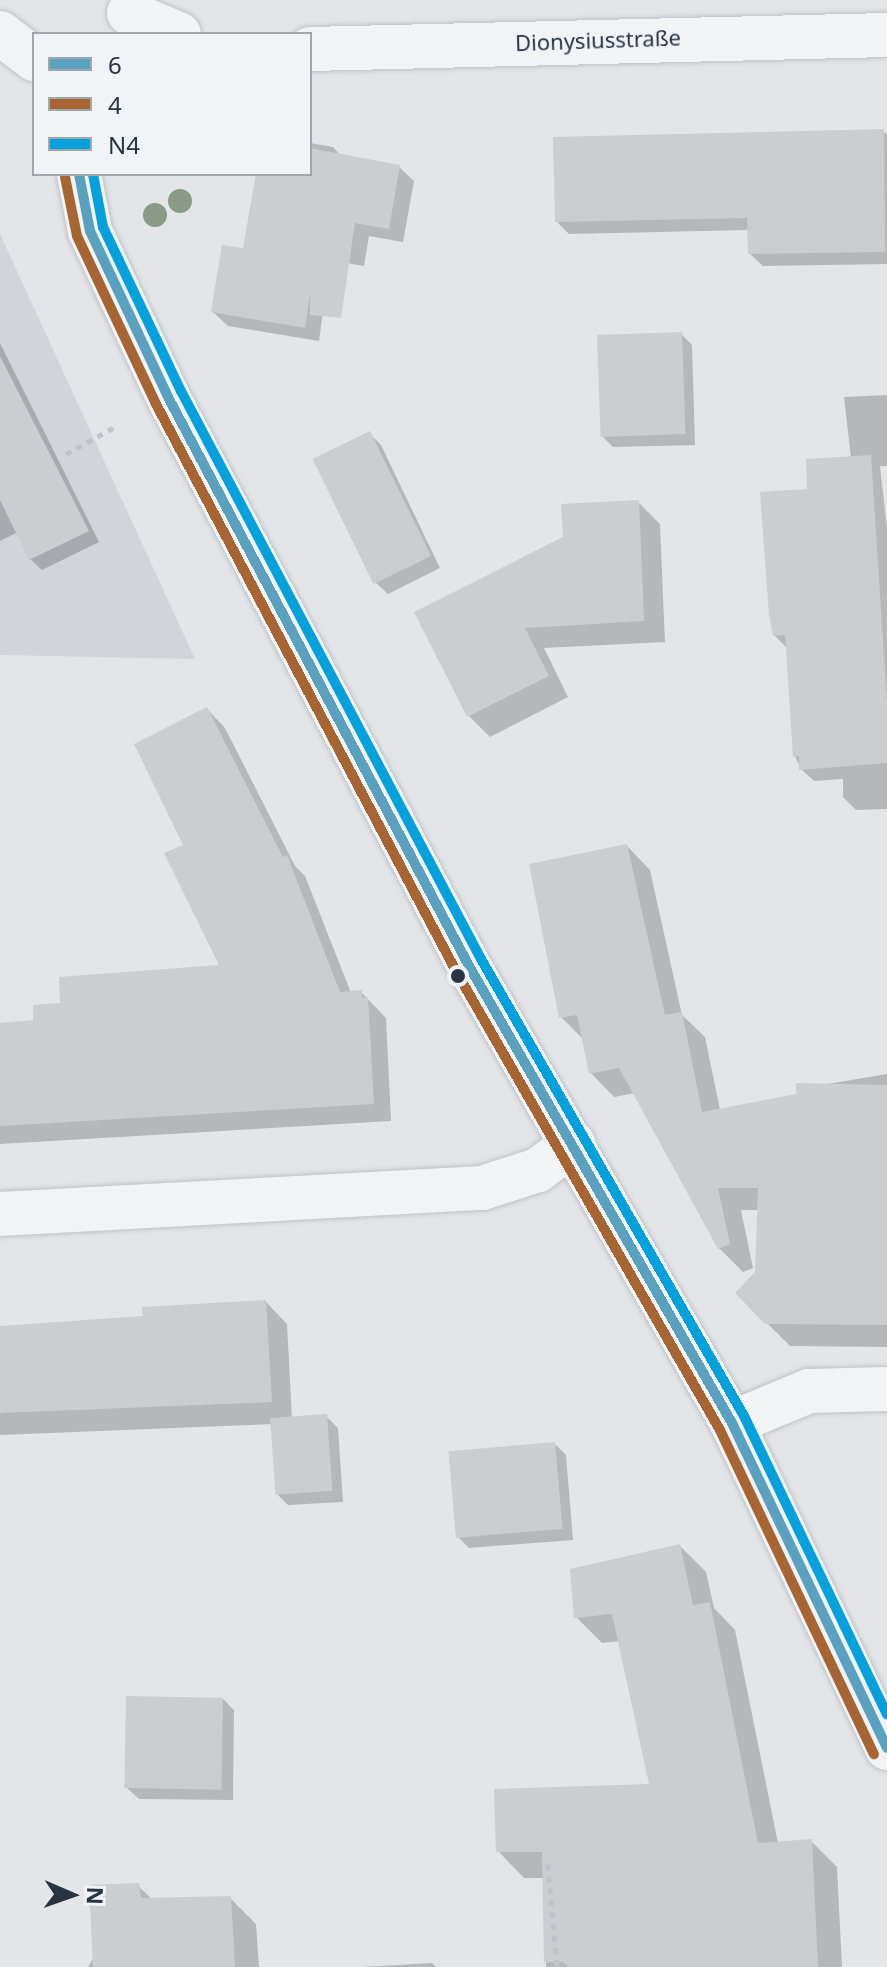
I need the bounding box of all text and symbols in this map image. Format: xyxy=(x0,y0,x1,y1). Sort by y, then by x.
street label: Dionysiusstraße xyxy=(515,24,681,56)
legend xyxy=(32,32,312,176)
text: 6 xyxy=(108,48,122,81)
text: 4 xyxy=(108,88,122,121)
text: N4 xyxy=(108,128,140,161)
unlabelled marker xyxy=(450,968,466,984)
north arrow xyxy=(32,1855,112,1935)
text: N xyxy=(81,1886,111,1905)

